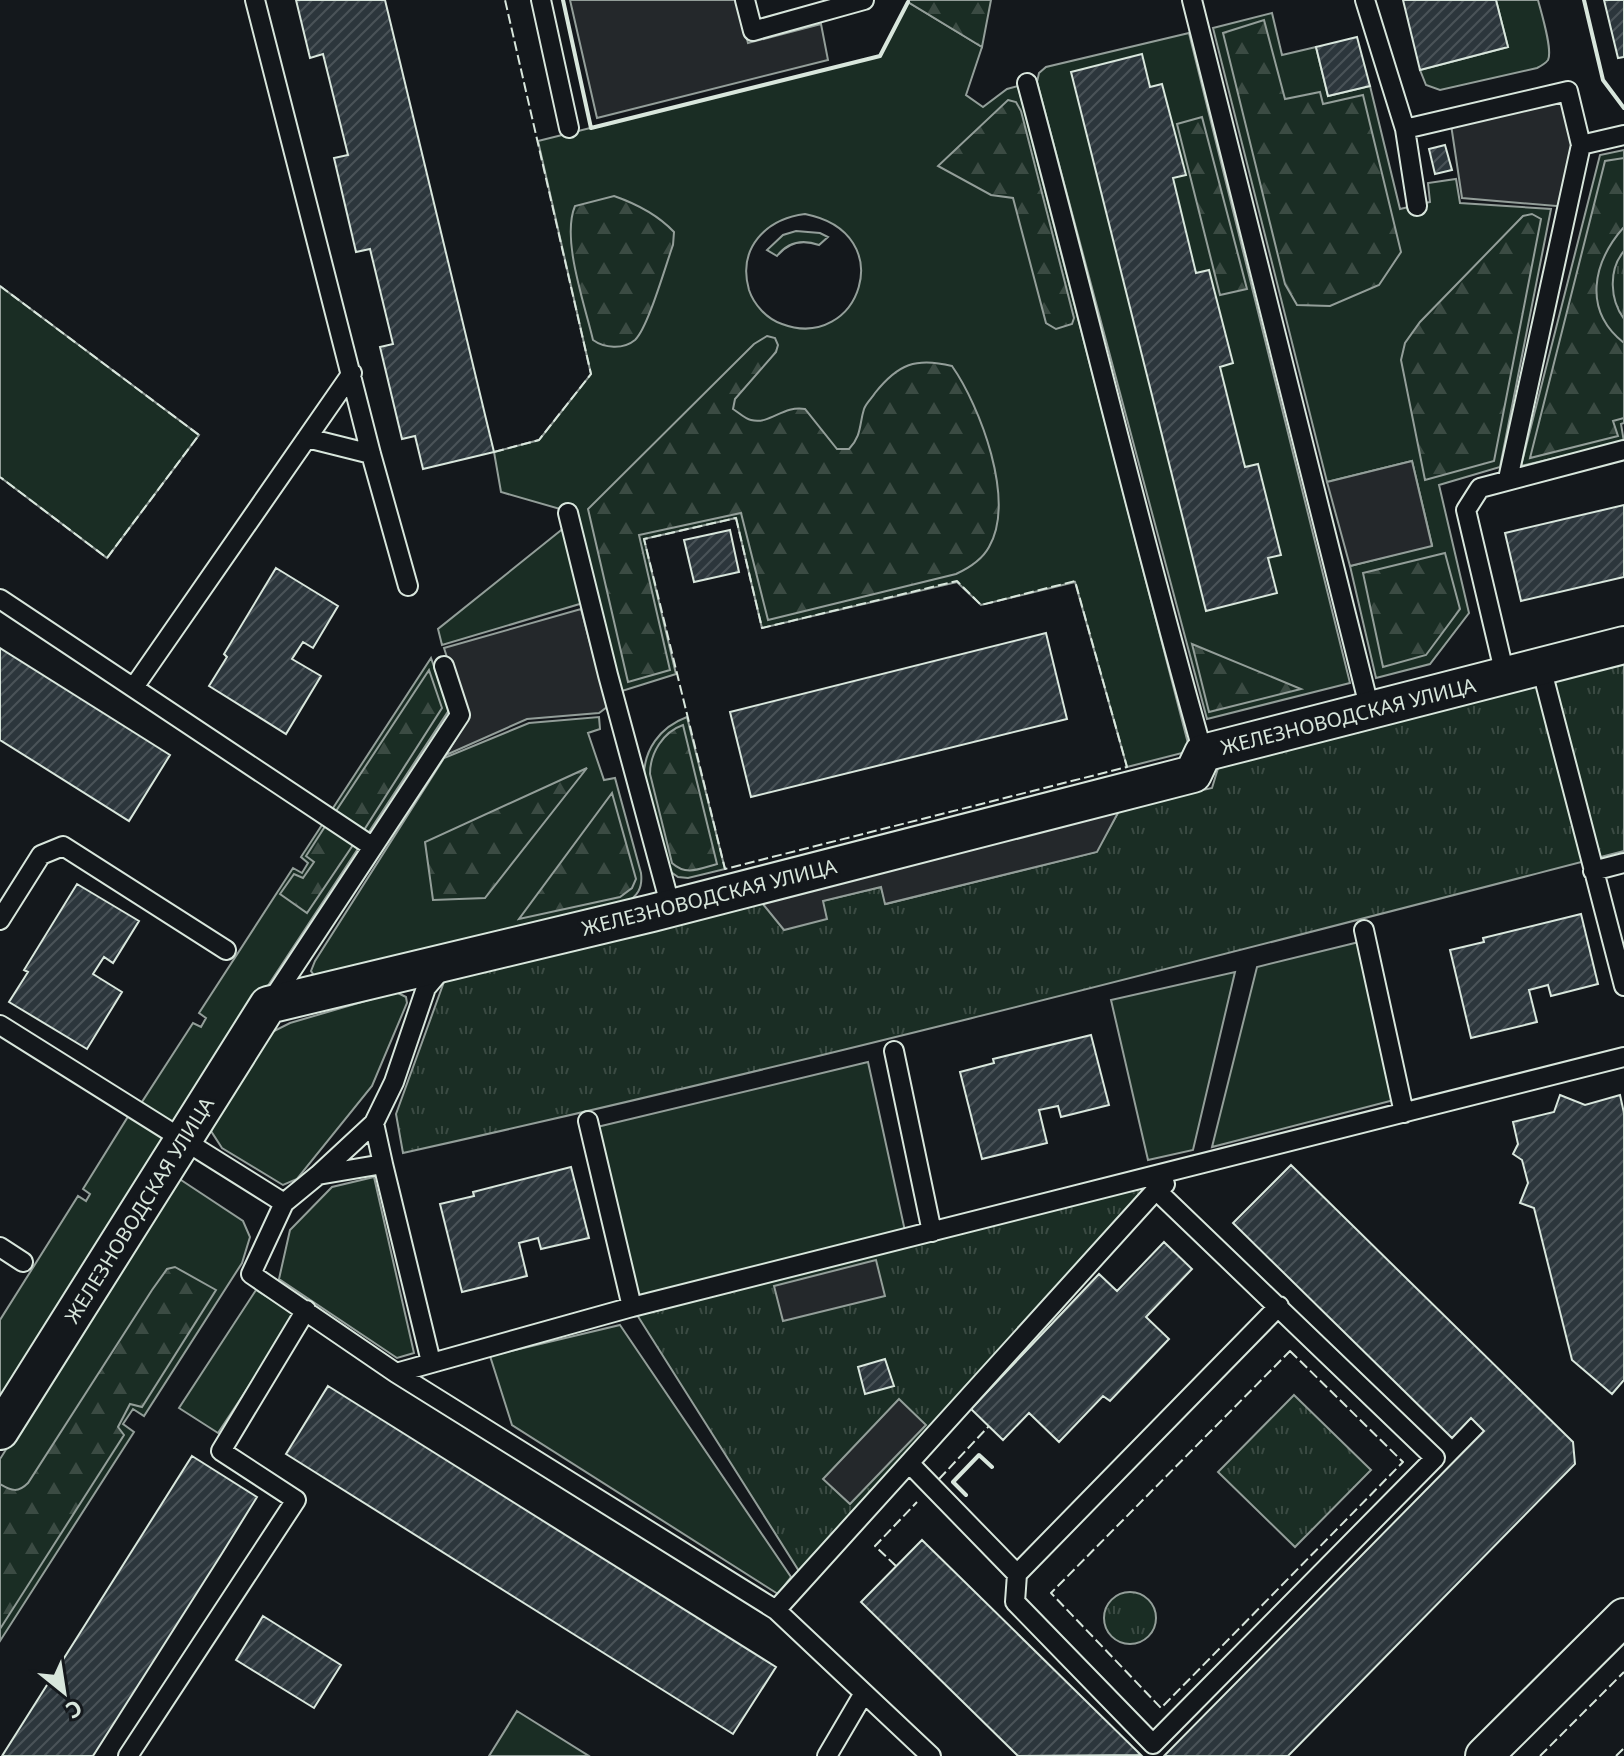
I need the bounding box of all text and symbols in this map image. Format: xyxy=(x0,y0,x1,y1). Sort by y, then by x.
street label: ЖЕЛЕЗНОВОДСКАЯ УЛИЦА xyxy=(1218,671,1478,761)
street label: ЖЕЛЕЗНОВОДСКАЯ УЛИЦА xyxy=(579,852,839,942)
street label: ЖЕЛЕЗНОВОДСКАЯ УЛИЦА xyxy=(58,1092,220,1328)
north arrow xyxy=(24,1652,104,1732)
text: С xyxy=(61,1694,88,1727)

